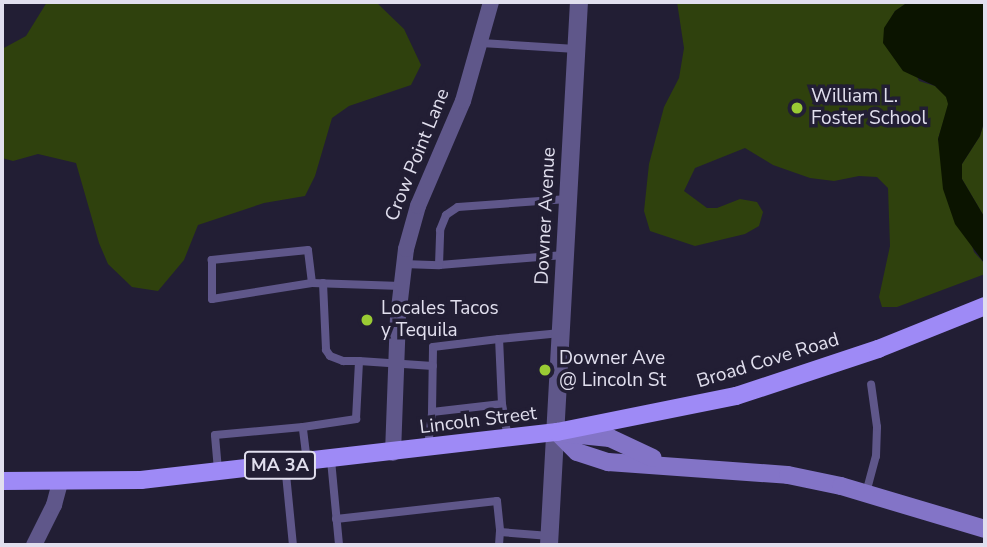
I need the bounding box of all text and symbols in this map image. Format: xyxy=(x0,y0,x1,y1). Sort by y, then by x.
street label: Crow Point Lane xyxy=(381,85,455,225)
place label: William L. Foster School xyxy=(811,86,927,130)
marker: William L. Foster School xyxy=(789,100,805,116)
street label: Downer Avenue xyxy=(531,147,561,285)
place label: Locales Tacos y Tequila xyxy=(381,298,499,342)
marker: Locales Tacos y Tequila xyxy=(359,312,375,328)
street label: Broad Cove Road xyxy=(694,329,842,393)
place label: Downer Ave @ Lincoln St xyxy=(559,348,666,392)
marker: Downer Ave @ Lincoln St xyxy=(537,362,553,378)
street label: Lincoln Street xyxy=(418,403,538,439)
road number: MA 3A xyxy=(243,450,317,480)

